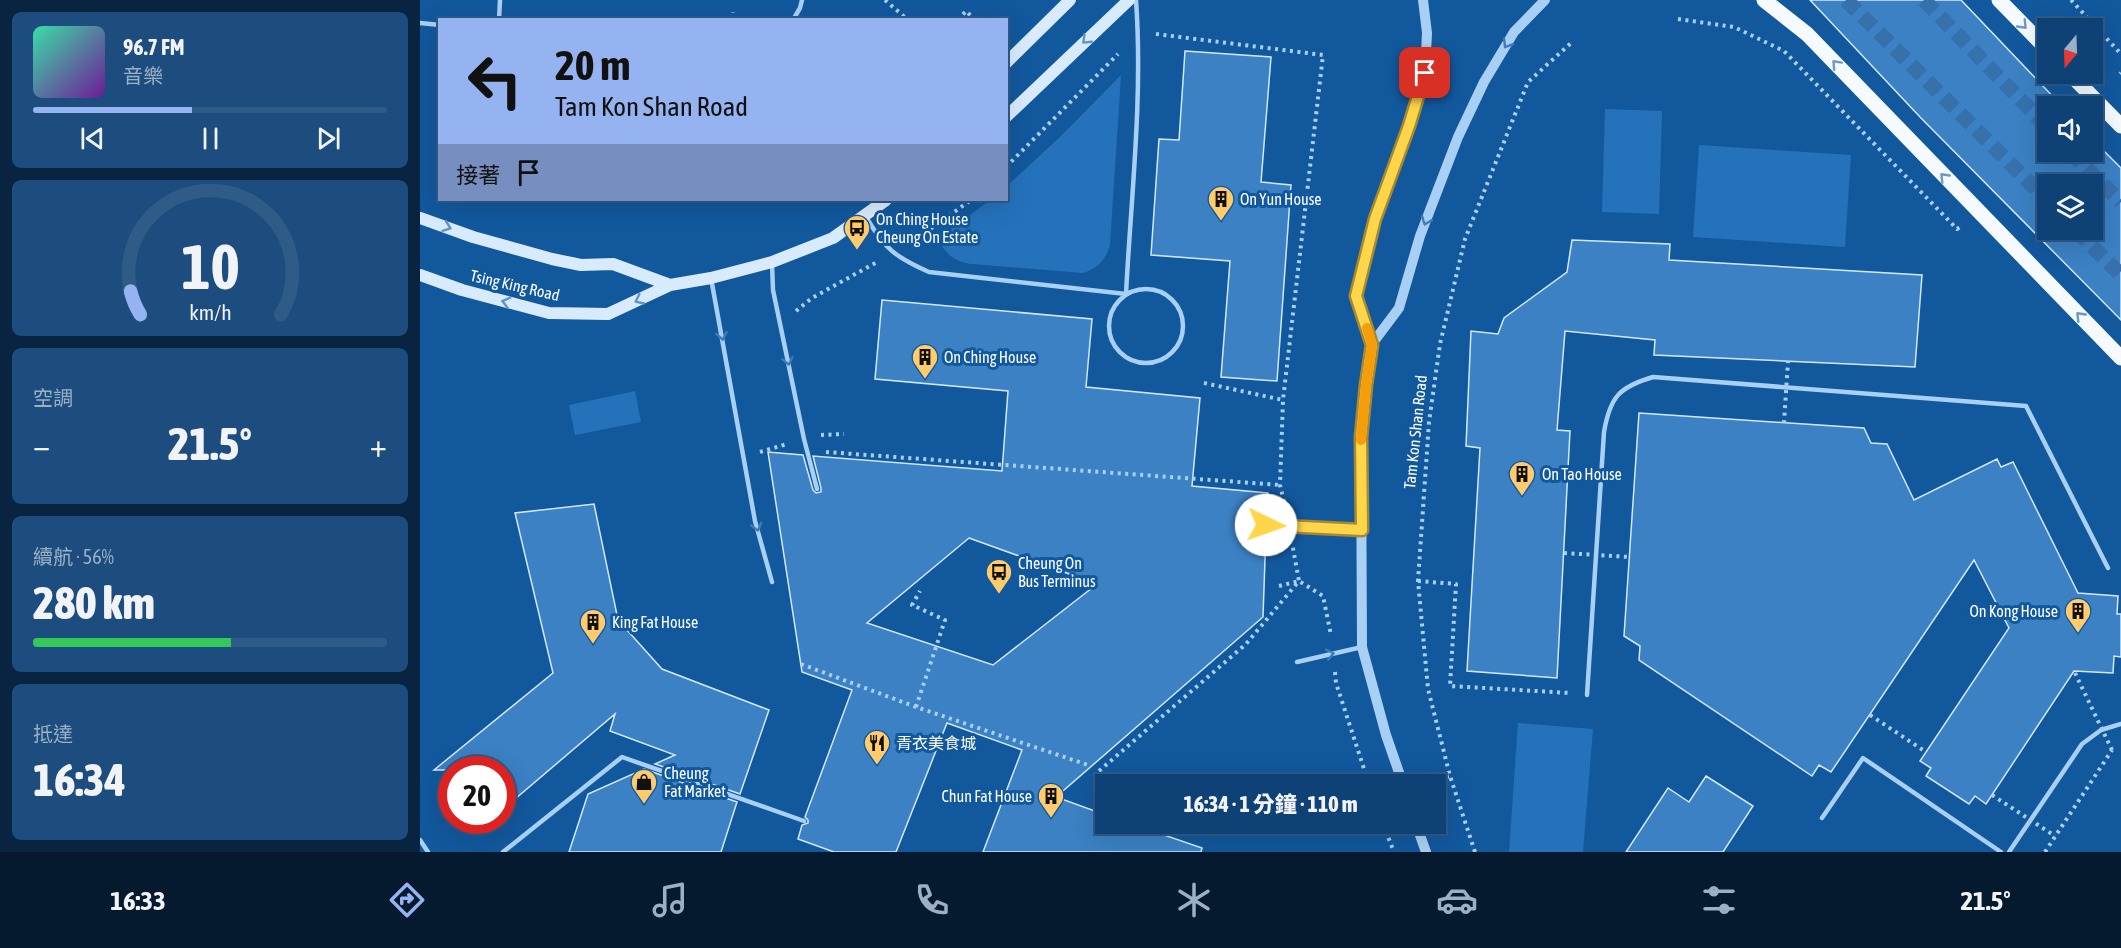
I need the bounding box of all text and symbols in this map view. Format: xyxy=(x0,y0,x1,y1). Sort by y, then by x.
north arrow xyxy=(2037,18,2103,84)
map controls xyxy=(2037,18,2103,240)
one-way arrow xyxy=(2016,19,2027,29)
one-way arrow xyxy=(1083,33,1094,44)
text: 96.7 FM xyxy=(123,34,185,60)
one-way arrow xyxy=(1503,38,1515,48)
text: 20 m xyxy=(555,41,630,89)
icon: left xyxy=(456,42,534,120)
pin xyxy=(1399,47,1450,98)
icon: arrive xyxy=(1408,56,1441,89)
one-way arrow xyxy=(1832,61,1843,71)
text: 音樂 xyxy=(123,64,163,87)
text: Tam Kon Shan Road xyxy=(555,91,748,122)
button: sound xyxy=(2037,96,2103,162)
icon: previous xyxy=(76,122,109,155)
icon: pause xyxy=(194,122,227,155)
icon: next xyxy=(312,122,345,155)
icon: arrive xyxy=(512,156,545,189)
text: 接著 xyxy=(456,162,500,188)
one-way arrow xyxy=(1940,173,1951,183)
button: layers xyxy=(2037,174,2103,240)
building icon: On Yun House xyxy=(1206,184,1236,222)
place label: On Yun House xyxy=(1240,190,1322,208)
place label: On Ching House Cheung On Estate xyxy=(876,210,978,247)
bus stop icon: On Ching House Cheung On Estate xyxy=(842,213,872,251)
one-way arrow xyxy=(1421,215,1433,226)
one-way arrow xyxy=(441,220,451,233)
text: 10 xyxy=(181,231,239,302)
street label: Tsing King Road xyxy=(468,266,561,305)
one-way arrow xyxy=(635,292,646,304)
one-way arrow xyxy=(501,296,511,309)
text: km/h xyxy=(189,300,231,325)
one-way arrow xyxy=(2076,313,2087,323)
one-way arrow xyxy=(715,330,728,340)
building icon: On Ching House xyxy=(910,342,940,380)
place label: On Ching House xyxy=(944,348,1036,367)
one-way arrow xyxy=(781,355,794,365)
street label: Tam Kon Shan Road xyxy=(1400,374,1430,490)
text: 空調 xyxy=(33,386,73,409)
text: 21.5° xyxy=(168,418,252,470)
text: − xyxy=(33,426,50,464)
text: + xyxy=(370,426,387,464)
building icon: On Tao House xyxy=(1507,459,1537,497)
place label: On Tao House xyxy=(1542,465,1622,483)
position arrow xyxy=(1234,493,1298,557)
one-way arrow xyxy=(750,522,762,532)
text: 續航 · 56% xyxy=(33,545,114,568)
place label: Cheung On Bus Terminus xyxy=(1018,554,1096,590)
bus stop icon: Cheung On Bus Terminus xyxy=(984,557,1014,595)
text: 280 km xyxy=(33,577,155,629)
building icon: On Kong House xyxy=(2063,596,2093,634)
place label: On Kong House xyxy=(1969,602,2058,621)
building icon: King Fat House xyxy=(578,607,608,645)
place label: King Fat House xyxy=(612,613,698,632)
one-way arrow xyxy=(1324,649,1334,662)
text: 抵達 xyxy=(33,722,73,745)
restaurant icon: 青衣美食城 xyxy=(862,728,892,766)
place label: 青衣美食城 xyxy=(896,734,976,752)
text: 16:34 xyxy=(33,754,126,806)
speed limit sign: 20 xyxy=(438,756,516,834)
place label: Cheung Fat Market xyxy=(664,764,726,800)
shop icon: Cheung Fat Market xyxy=(629,767,659,805)
building icon: Chun Fat House xyxy=(1036,781,1066,819)
place label: Chun Fat House xyxy=(942,787,1032,805)
text: 16:34 · 1 分鐘 · 110 m xyxy=(1184,791,1357,817)
icon: directions xyxy=(386,879,428,921)
icon: music xyxy=(649,879,691,921)
icon: phone xyxy=(911,879,953,921)
icon: climate xyxy=(1173,879,1215,921)
icon: car xyxy=(1436,879,1478,921)
icon: filters xyxy=(1698,879,1740,921)
text: 16:33 xyxy=(110,885,166,916)
text: 21.5° xyxy=(1960,885,2011,916)

